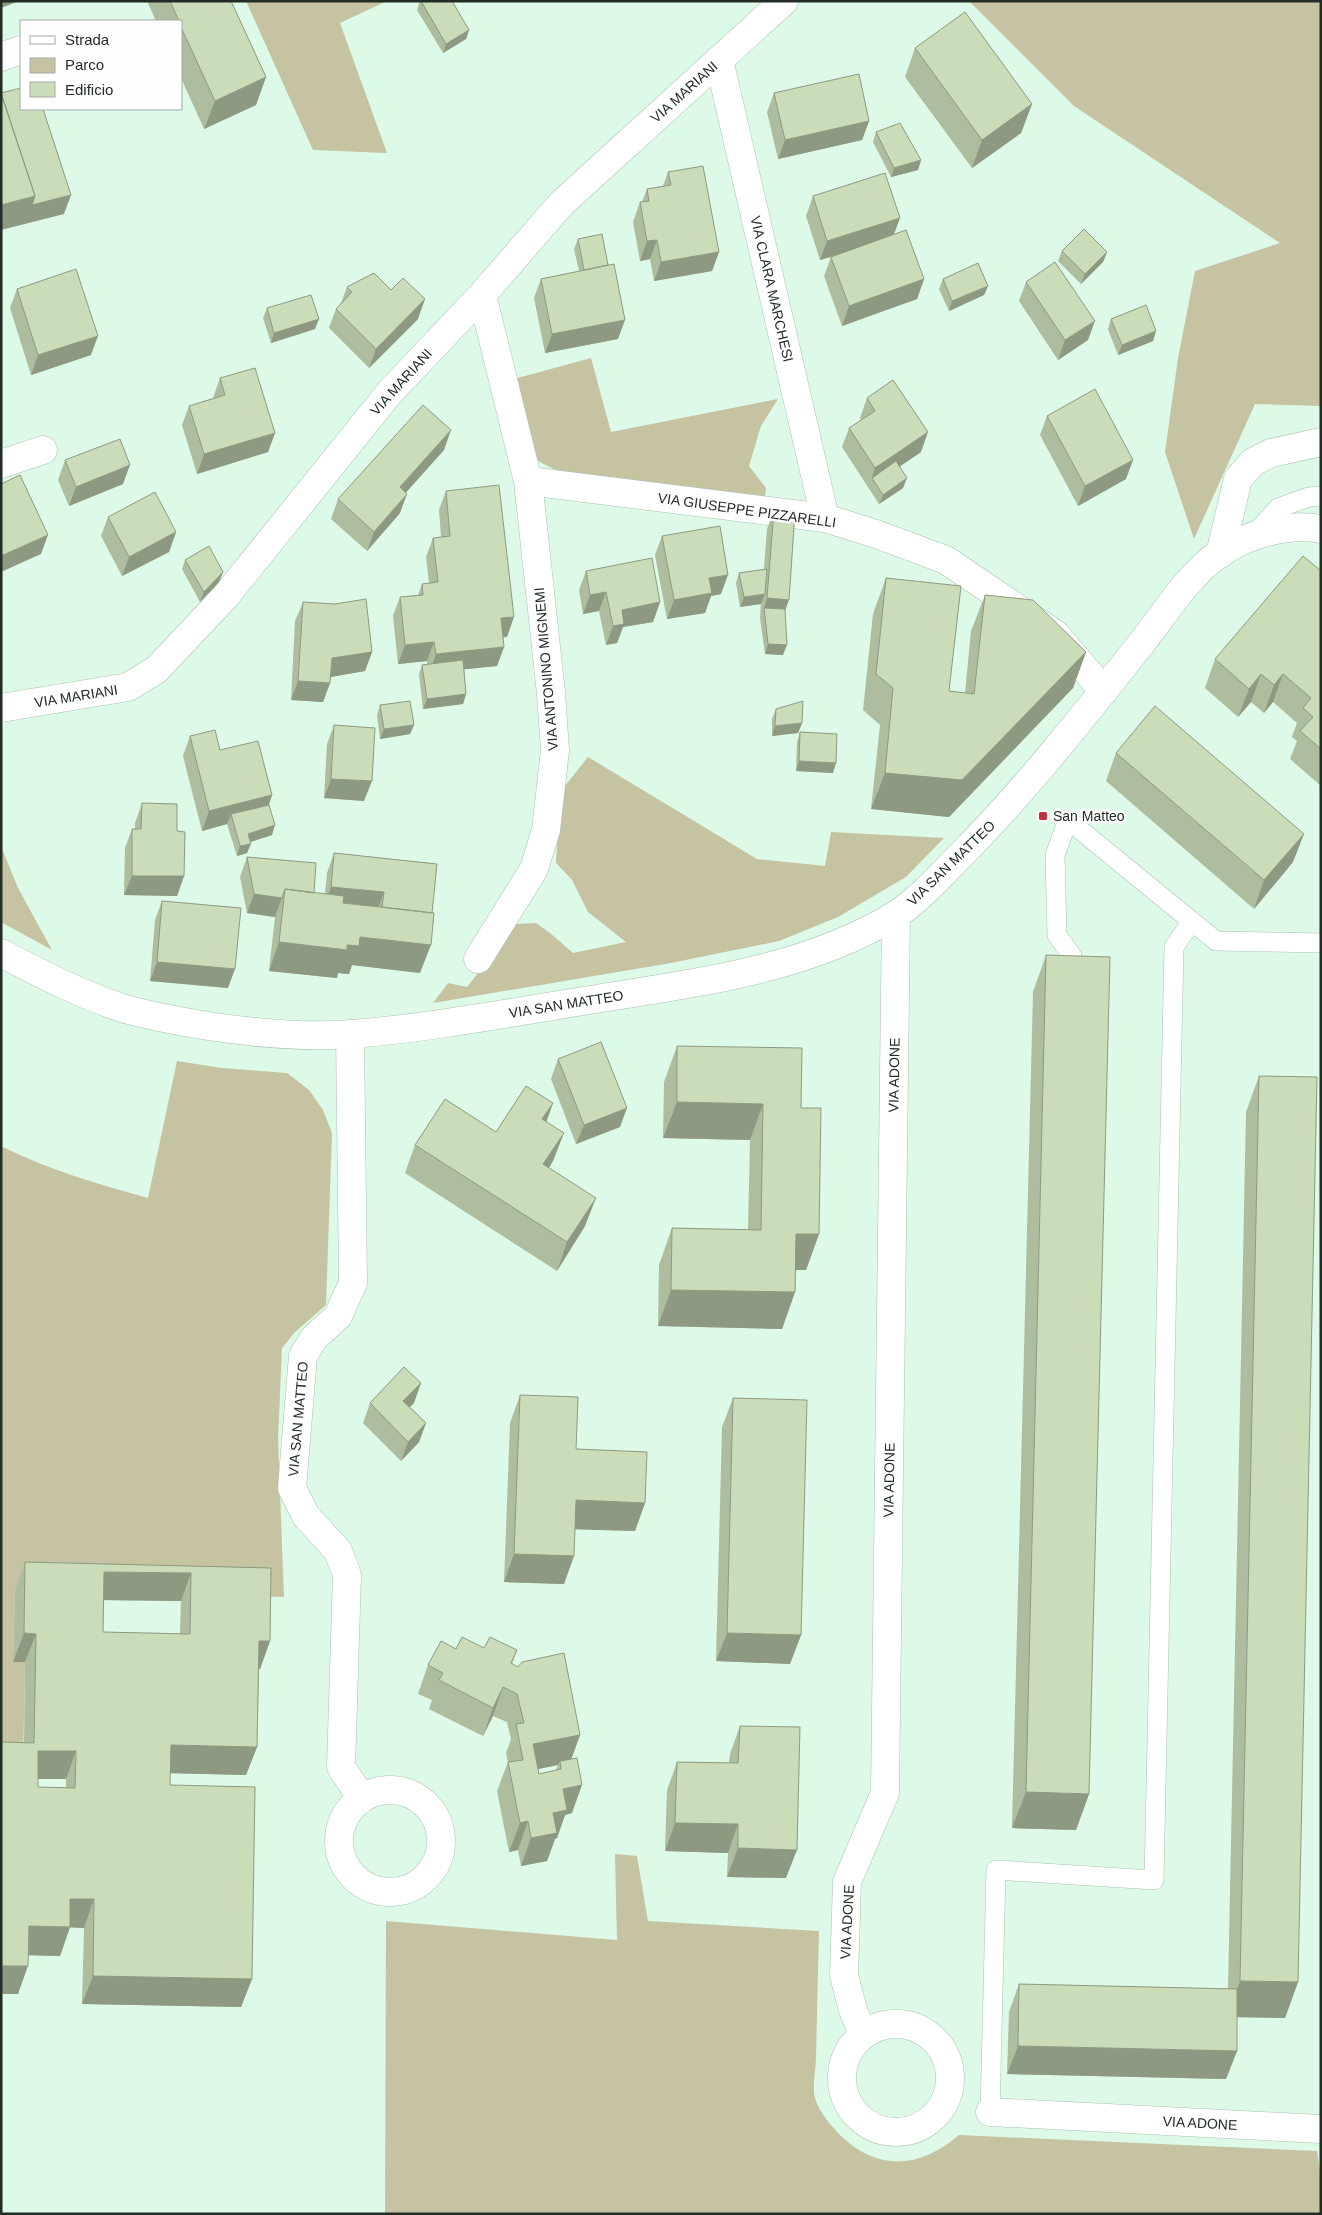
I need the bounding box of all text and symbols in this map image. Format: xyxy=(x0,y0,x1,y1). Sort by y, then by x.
legend xyxy=(20,20,182,110)
text: Strada xyxy=(65,31,110,48)
text: Parco xyxy=(65,56,104,73)
street label: VIA MARIANI xyxy=(647,58,721,126)
text: Edificio xyxy=(65,81,113,98)
street label: VIA CLARA MARCHESI xyxy=(747,214,797,364)
street label: VIA MARIANI xyxy=(367,345,435,419)
street label: VIA GIUSEPPE PIZZARELLI xyxy=(657,490,837,530)
street label: VIA ANTONINO MIGNEMI xyxy=(531,587,561,751)
street label: VIA MARIANI xyxy=(33,682,119,710)
place label: San Matteo xyxy=(1053,808,1125,824)
marker: San Matteo xyxy=(1037,810,1049,822)
street label: VIA SAN MATTEO xyxy=(904,817,998,909)
street label: VIA SAN MATTEO xyxy=(508,987,624,1021)
street label: VIA ADONE xyxy=(885,1038,903,1112)
street label: VIA SAN MATTEO xyxy=(285,1361,311,1477)
street label: VIA ADONE xyxy=(880,1443,898,1517)
street label: VIA ADONE xyxy=(837,1884,857,1960)
street label: VIA ADONE xyxy=(1162,2113,1238,2133)

